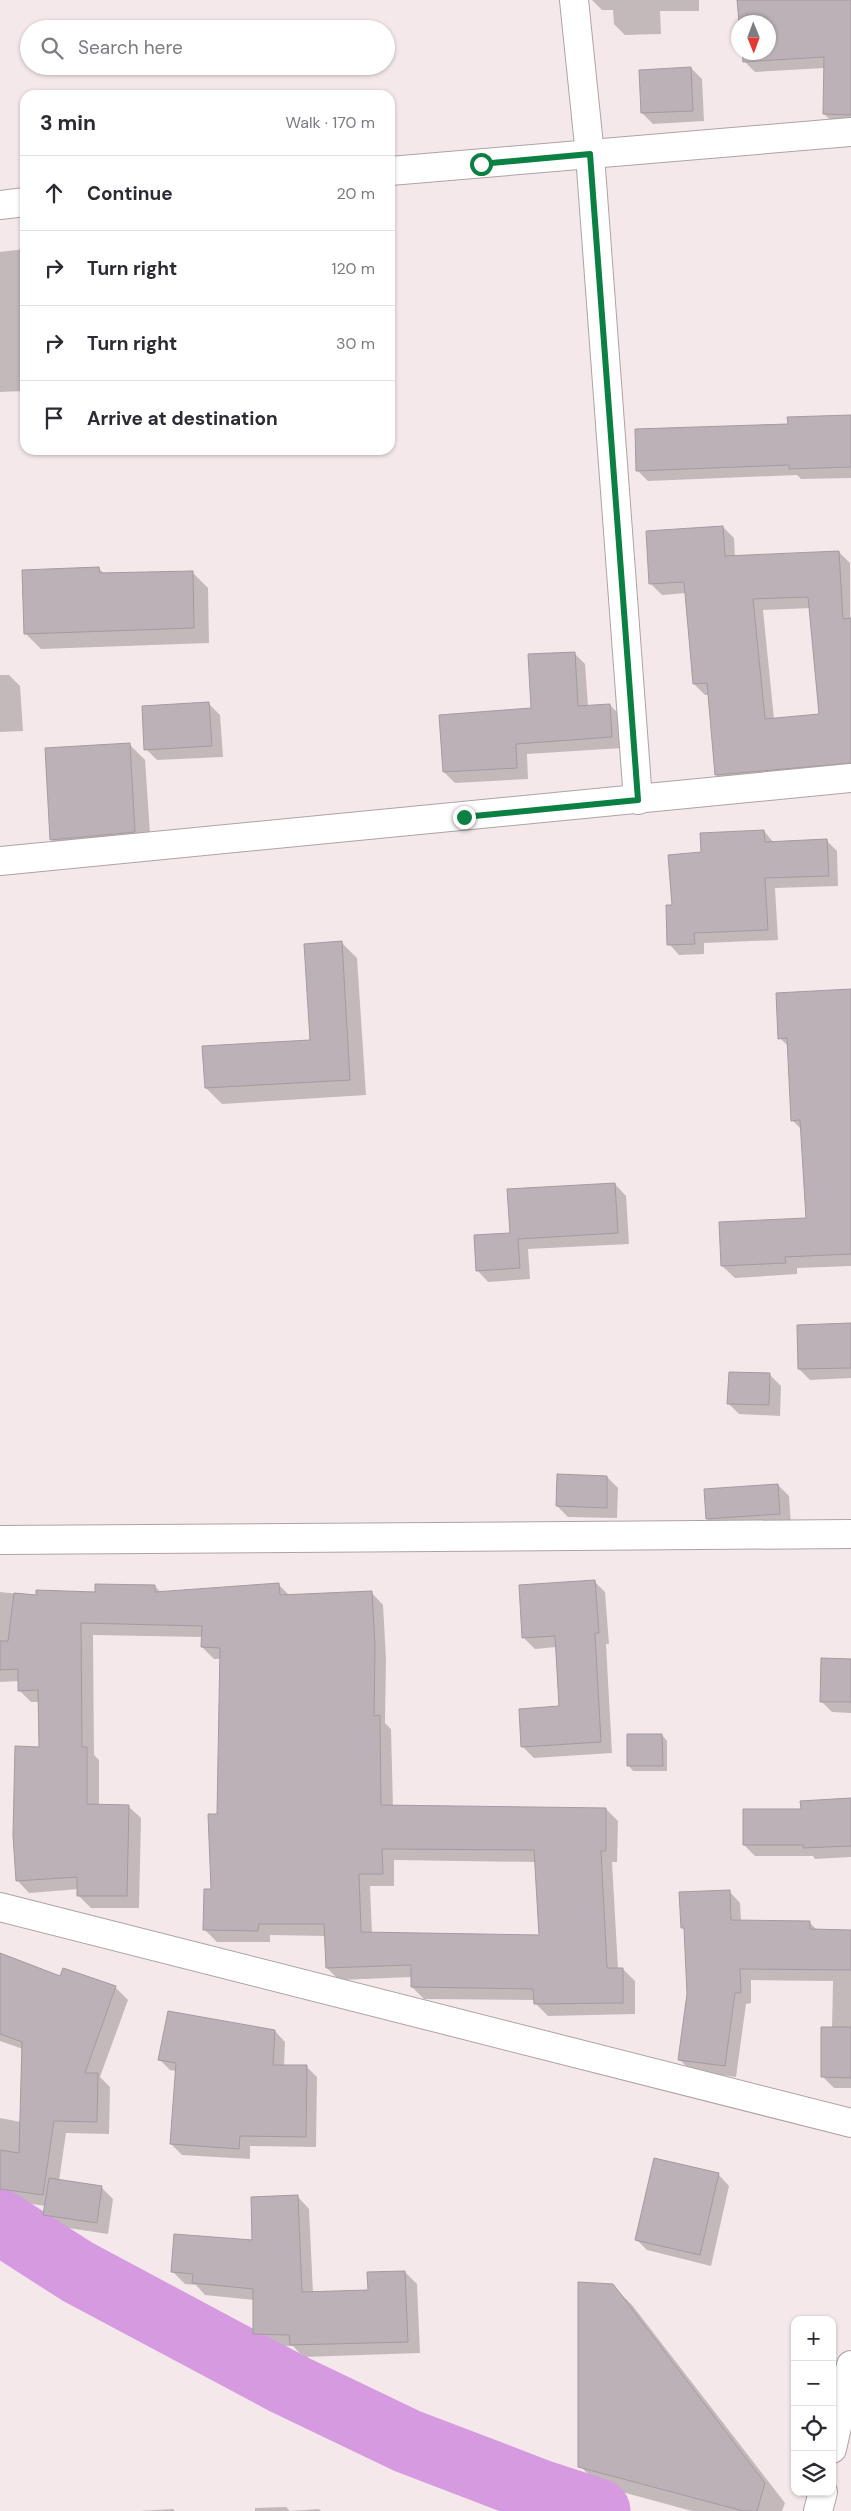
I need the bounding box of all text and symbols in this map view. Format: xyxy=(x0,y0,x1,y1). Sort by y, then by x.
north arrow xyxy=(731,15,776,60)
search box xyxy=(20,20,395,75)
icon: search xyxy=(38,34,66,62)
text: Search here xyxy=(78,35,183,60)
text: 3 min xyxy=(40,109,96,137)
text: Walk · 170 m xyxy=(286,112,375,133)
route start xyxy=(470,153,493,176)
icon: ahead xyxy=(40,179,68,207)
text: Continue xyxy=(87,181,173,206)
text: 20 m xyxy=(336,183,375,204)
icon: right xyxy=(40,254,68,282)
text: Turn right xyxy=(87,256,177,281)
text: 120 m xyxy=(331,258,375,279)
icon: right xyxy=(40,329,68,357)
text: Turn right xyxy=(87,331,177,356)
text: 30 m xyxy=(336,333,375,354)
icon: arrive xyxy=(40,404,68,432)
text: Arrive at destination xyxy=(87,406,278,431)
route end xyxy=(453,806,476,829)
map controls xyxy=(791,2316,836,2496)
button: + xyxy=(791,2316,836,2361)
button: − xyxy=(791,2361,836,2406)
button: locate xyxy=(791,2406,836,2451)
button: layers xyxy=(791,2451,836,2496)

